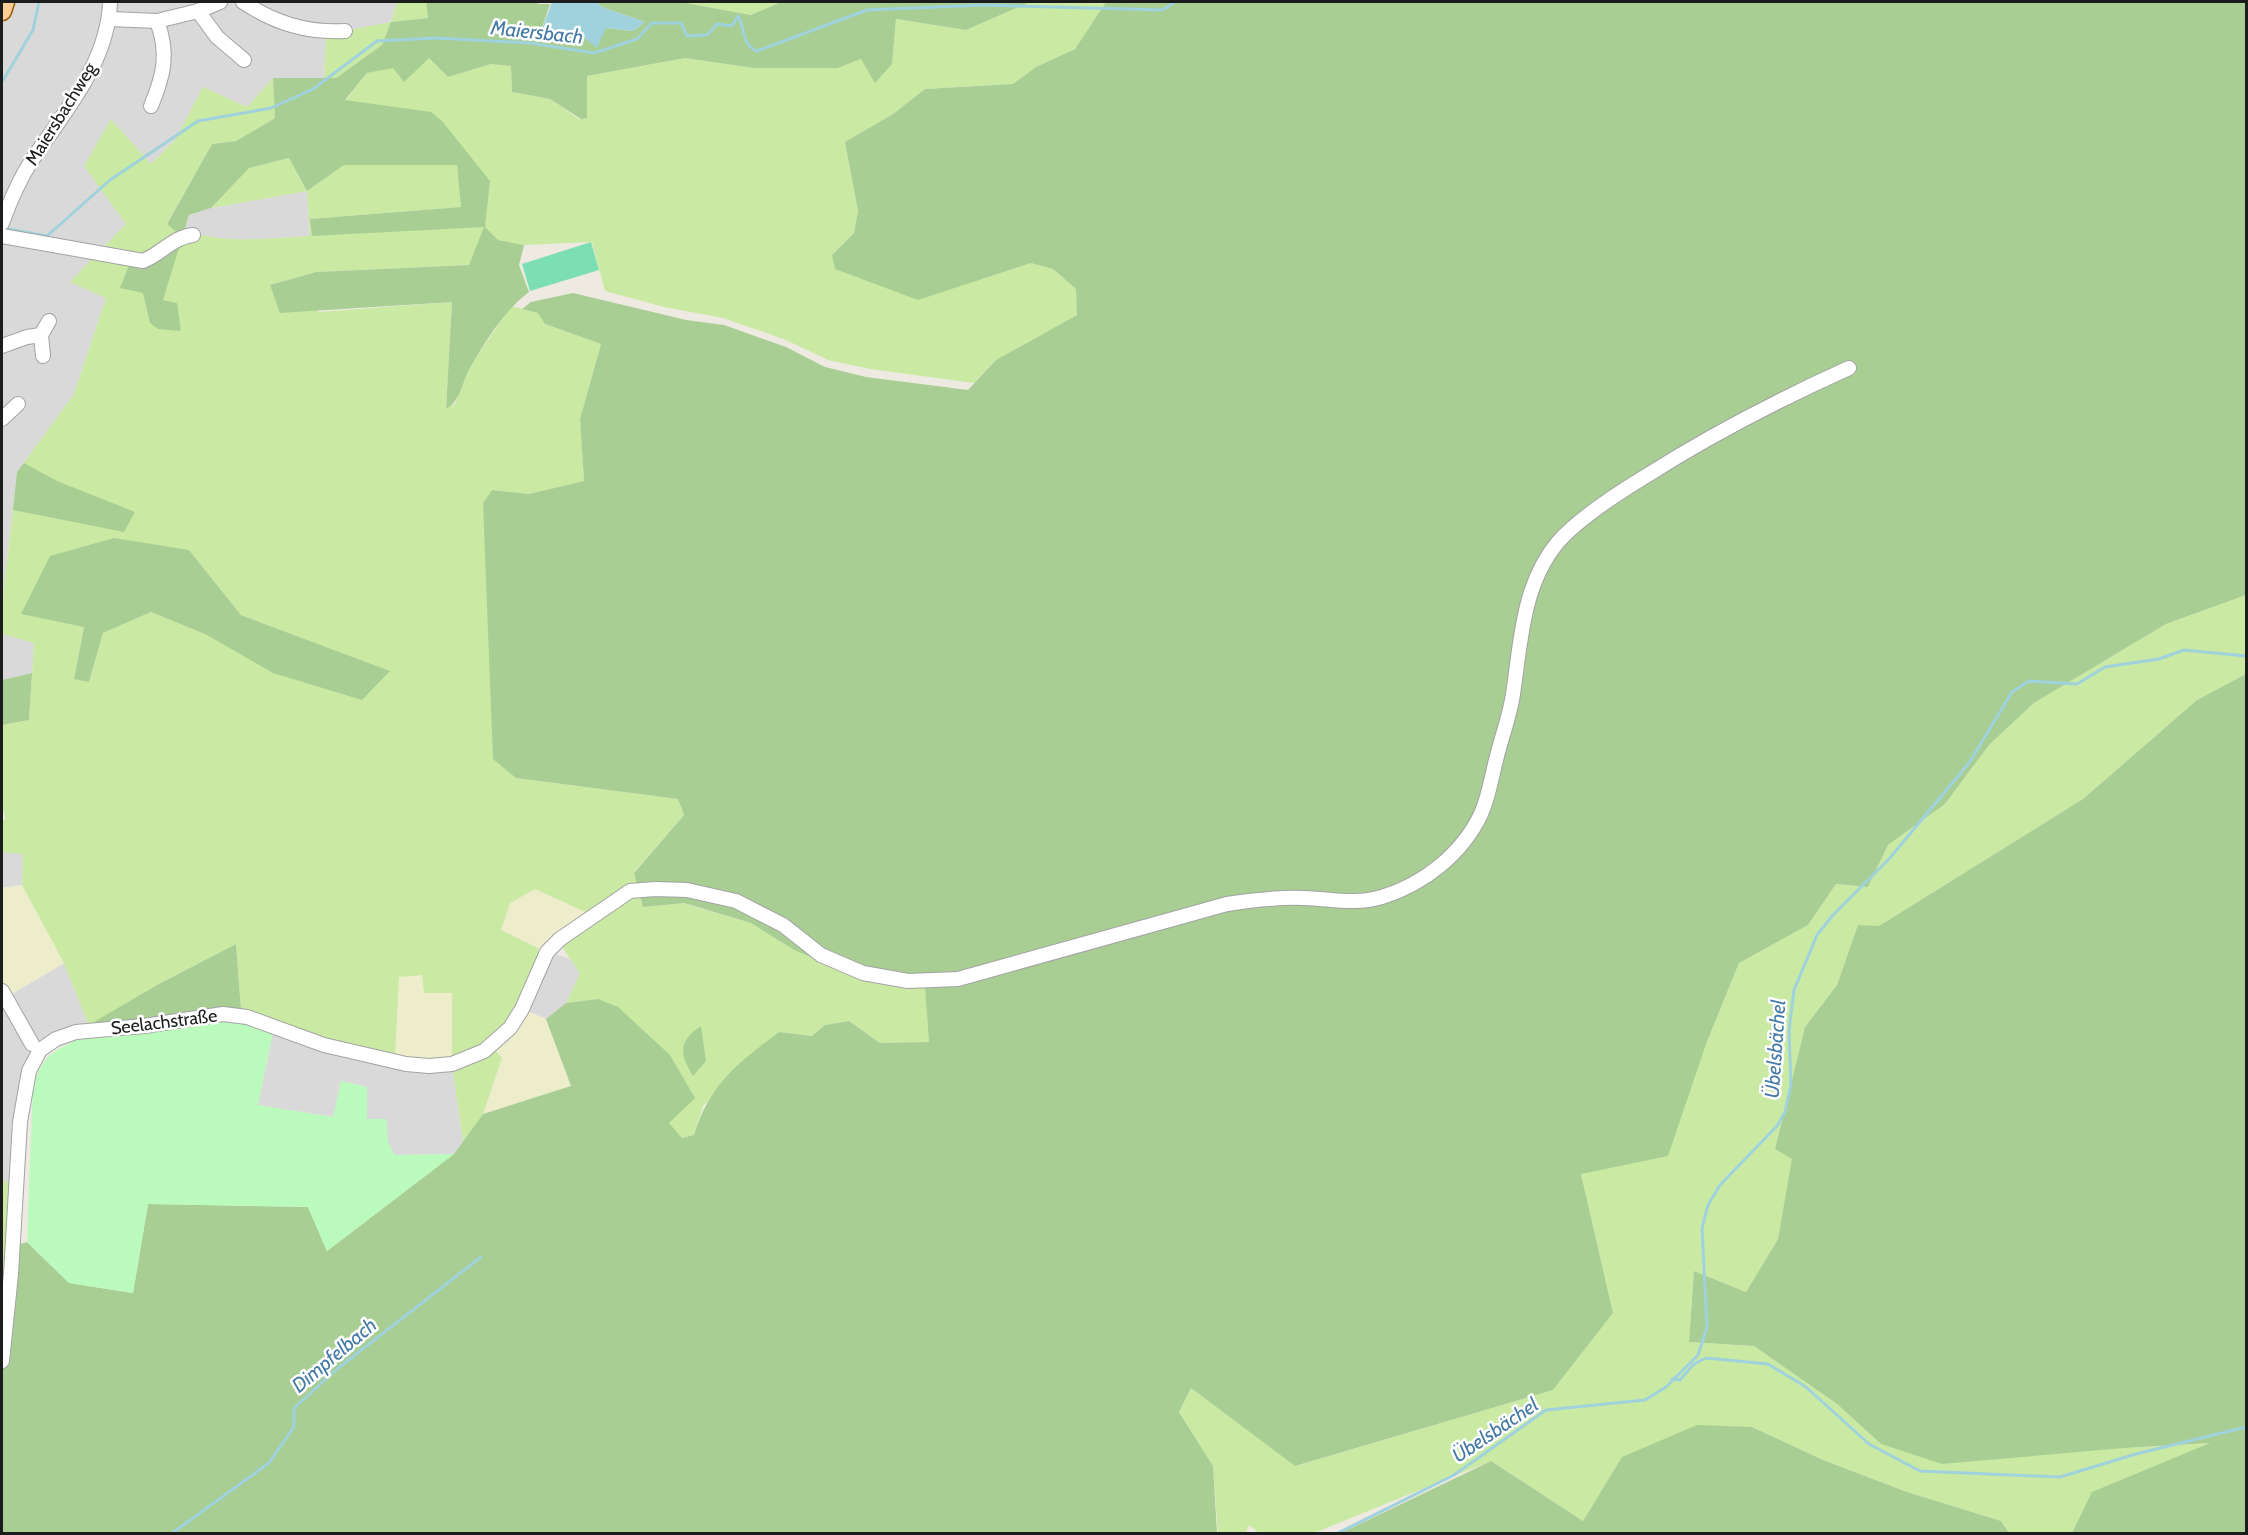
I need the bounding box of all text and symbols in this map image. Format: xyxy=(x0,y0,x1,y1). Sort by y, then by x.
water label: Maiersbach xyxy=(489,15,584,49)
street label: Maiersbachweg xyxy=(21,58,102,169)
water label: Übelsbächel xyxy=(1760,999,1790,1099)
street label: Seelachstraße xyxy=(110,1005,218,1039)
water label: Dimpfelbach xyxy=(287,1313,381,1397)
water label: Übelsbächel xyxy=(1447,1392,1543,1468)

